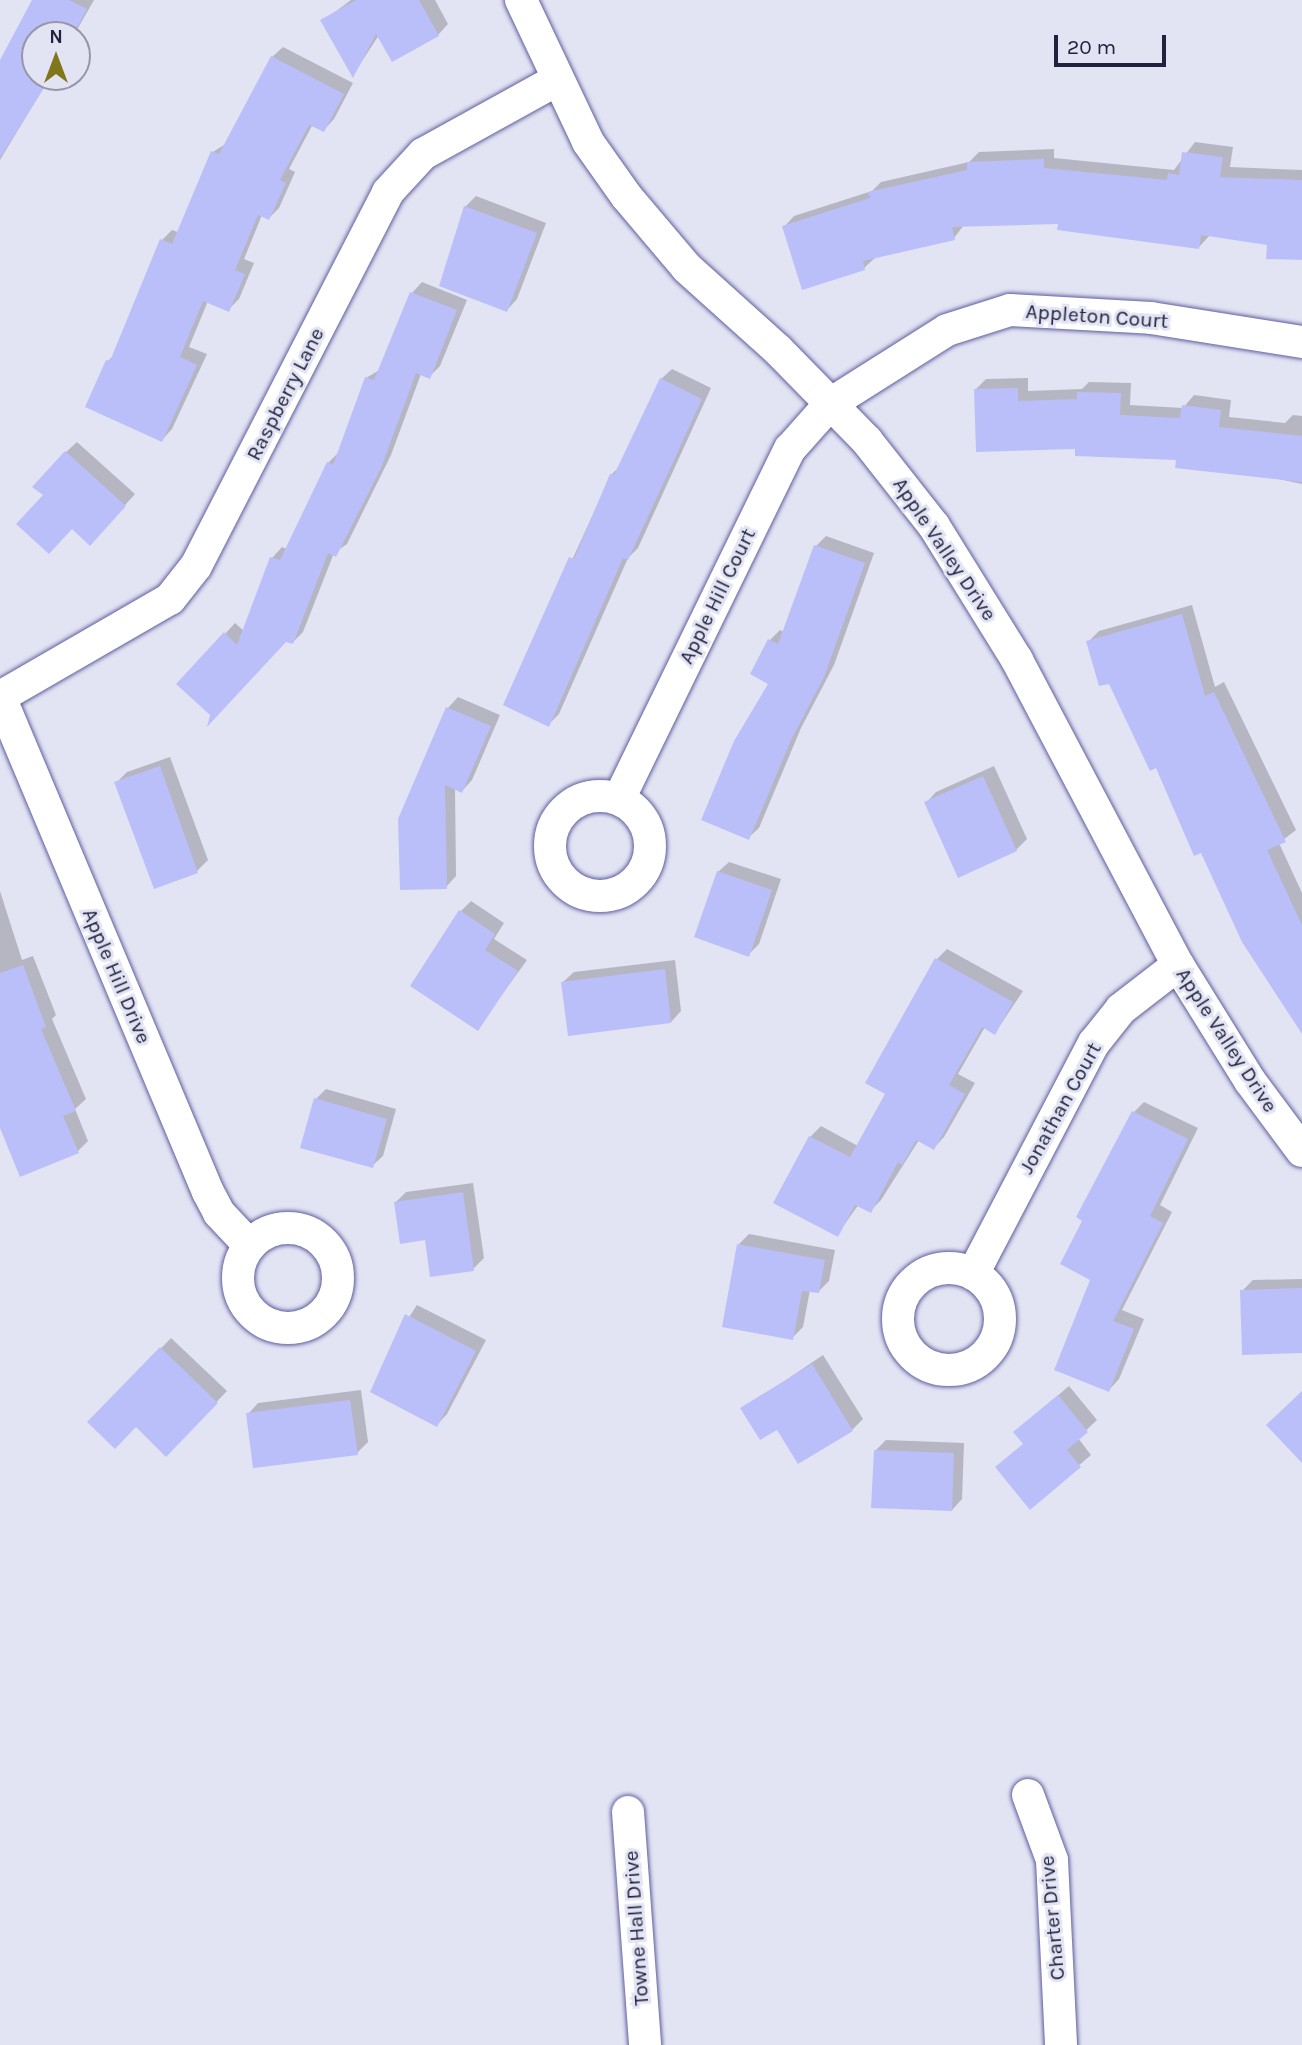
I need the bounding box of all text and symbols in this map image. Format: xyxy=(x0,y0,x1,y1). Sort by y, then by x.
north arrow xyxy=(21,21,91,91)
scale bar xyxy=(1057,21,1169,65)
text: N xyxy=(49,26,63,48)
text: 20 m xyxy=(1067,35,1116,59)
street label: Appleton Court xyxy=(1025,298,1169,334)
street label: Raspberry Lane xyxy=(241,323,329,465)
street label: Apple Valley Drive xyxy=(888,473,1002,625)
street label: Apple Hill Court xyxy=(673,524,761,668)
street label: Apple Hill Drive xyxy=(77,905,157,1047)
street label: Apple Valley Drive xyxy=(1171,963,1283,1117)
street label: Jonathan Court xyxy=(1013,1038,1107,1178)
street label: Towne Hall Drive xyxy=(618,1850,654,2006)
street label: Charter Drive xyxy=(1034,1855,1070,1981)

